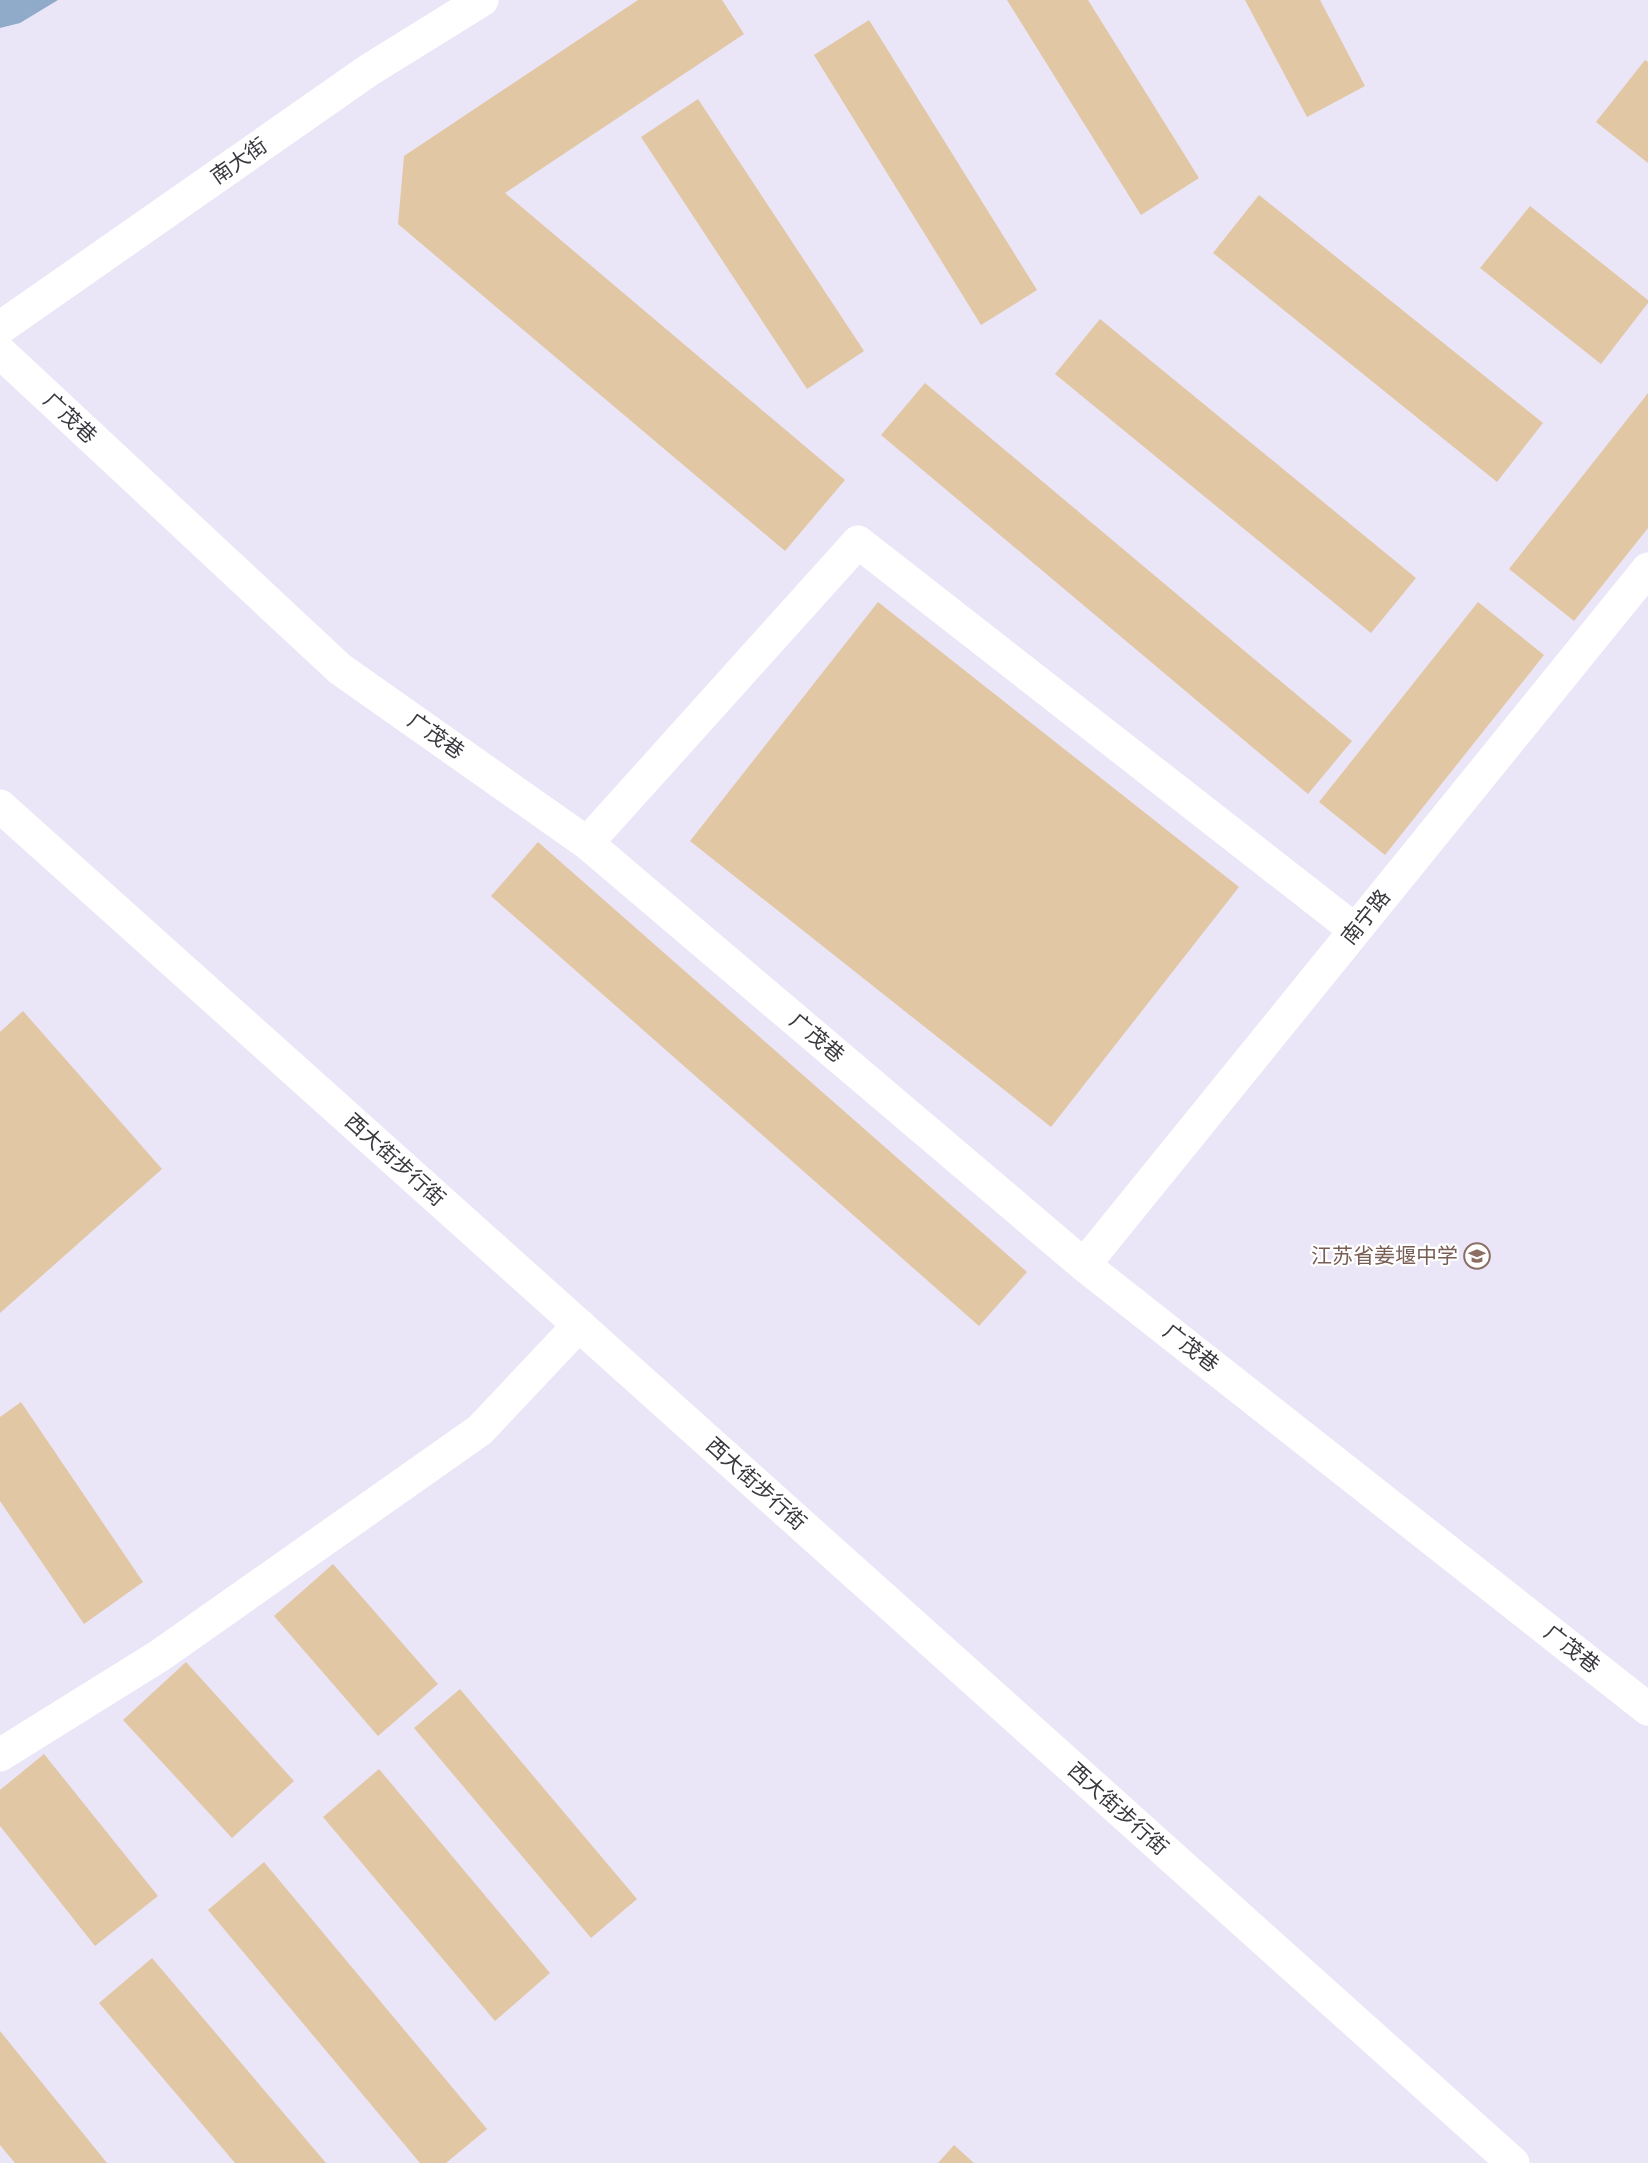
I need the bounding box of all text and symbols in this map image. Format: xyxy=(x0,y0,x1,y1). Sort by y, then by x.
street label: 南大街 xyxy=(206,132,271,188)
street label: 广茂巷 xyxy=(39,387,102,448)
street label: 广茂巷 xyxy=(404,707,469,763)
street label: 南宁路 xyxy=(1336,884,1394,948)
street label: 广茂巷 xyxy=(786,1008,849,1067)
street label: 西大街步行街 xyxy=(341,1108,451,1210)
school or university icon: 江苏省姜堰中学 xyxy=(1462,1241,1492,1271)
place label: 江苏省姜堰中学 xyxy=(1311,1243,1458,1267)
street label: 广茂巷 xyxy=(1159,1318,1224,1376)
street label: 西大街步行街 xyxy=(702,1432,812,1534)
street label: 广茂巷 xyxy=(1540,1619,1605,1677)
street label: 西大街步行街 xyxy=(1064,1757,1174,1859)

